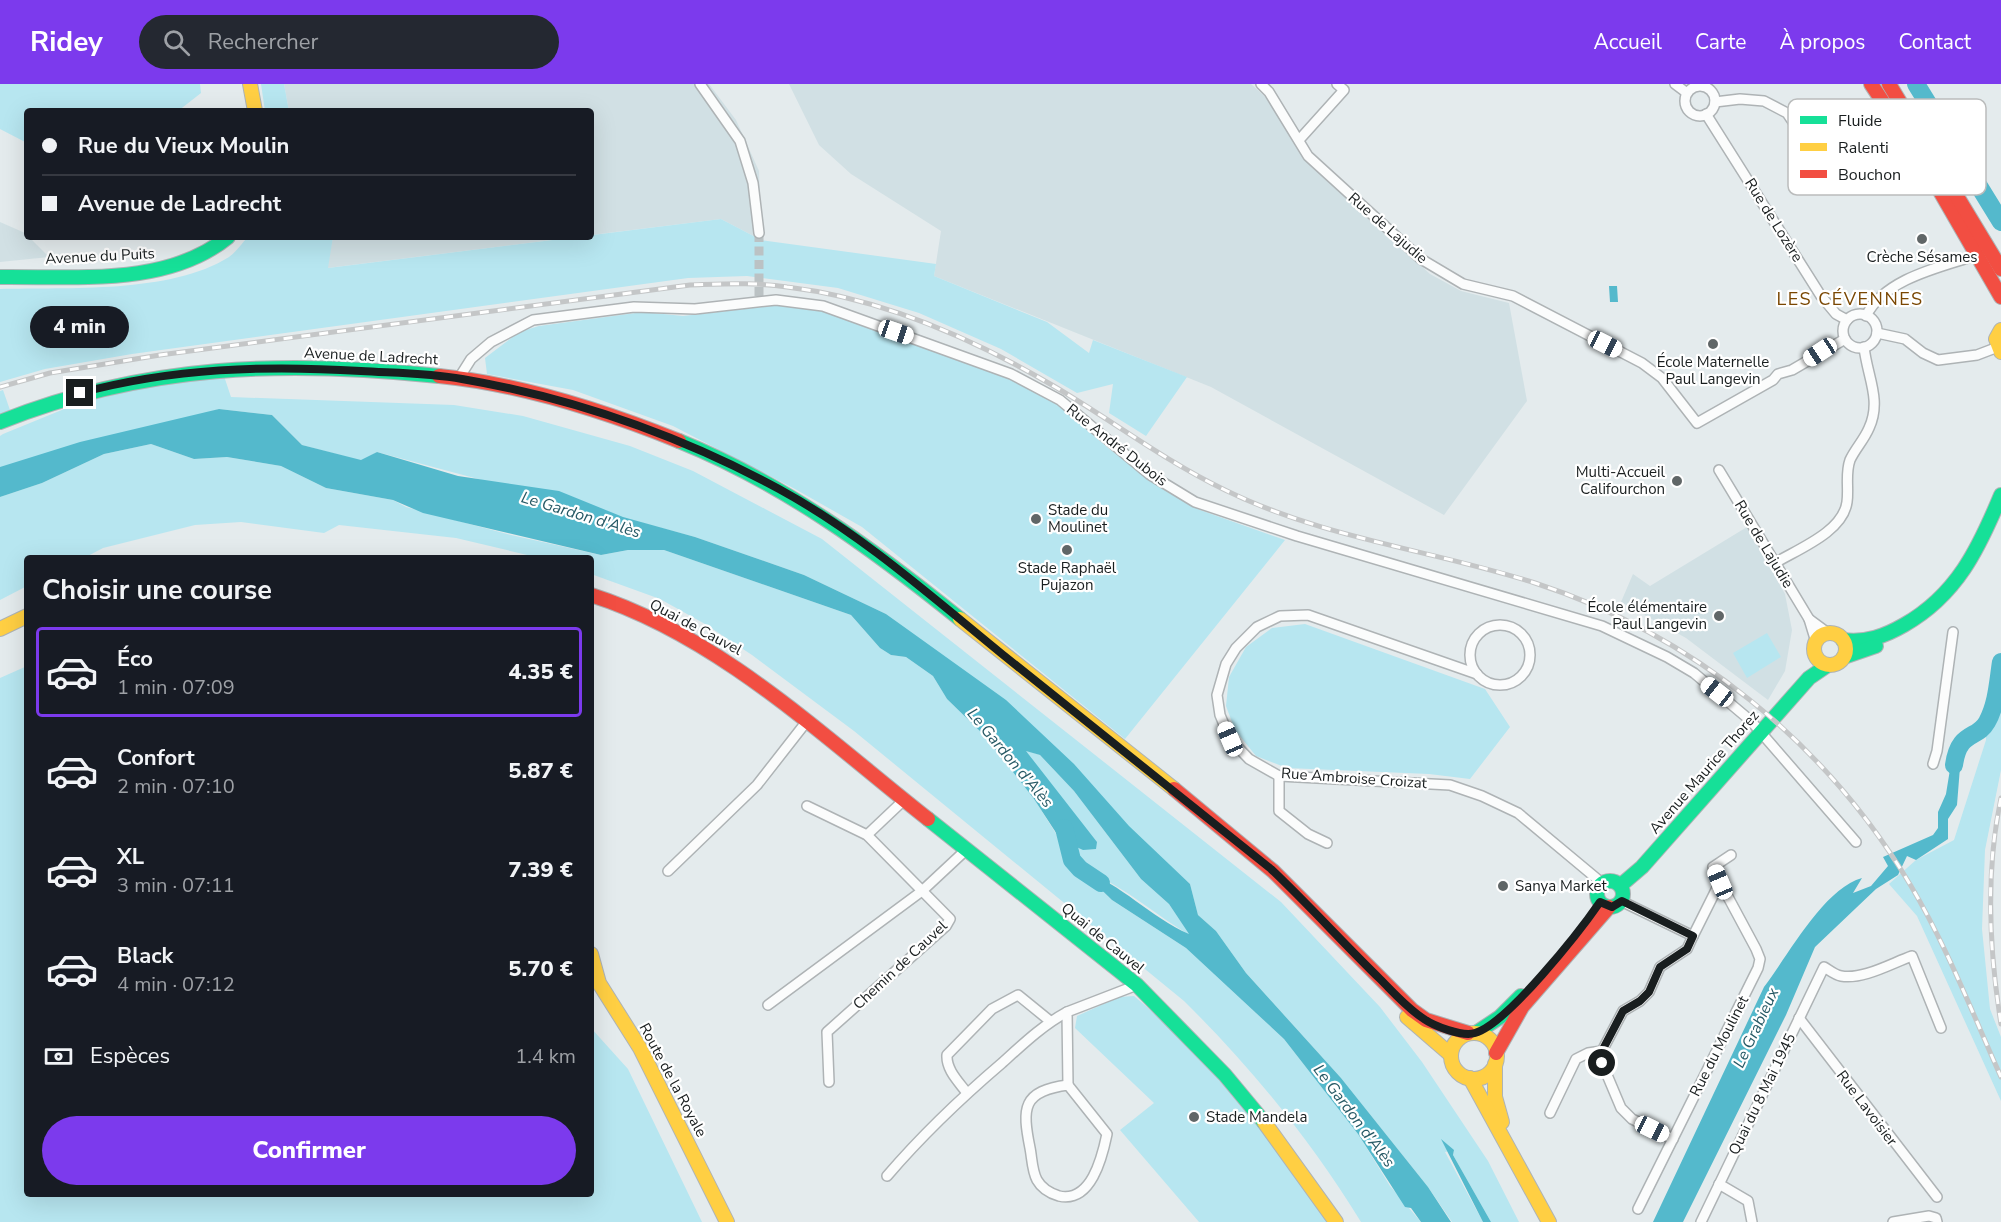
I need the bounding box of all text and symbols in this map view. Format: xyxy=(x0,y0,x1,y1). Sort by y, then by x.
search box xyxy=(139,15,559,69)
text: Ridey xyxy=(30,23,103,61)
icon: search xyxy=(160,26,193,59)
text: Rechercher xyxy=(208,27,318,57)
text: Accueil xyxy=(1593,28,1662,56)
text: Carte xyxy=(1695,28,1746,56)
text: À propos xyxy=(1779,28,1865,56)
text: Contact xyxy=(1898,28,1971,56)
legend xyxy=(1788,99,1986,195)
text: Fluide xyxy=(1838,110,1882,132)
text: Rue du Vieux Moulin xyxy=(78,131,290,161)
text: Ralenti xyxy=(1838,137,1889,159)
text: Bouchon xyxy=(1838,164,1901,186)
street label: Rue de Lozère xyxy=(1740,174,1808,266)
street label: Rue de Lajudie xyxy=(1344,188,1432,268)
text: Avenue de Ladrecht xyxy=(78,189,281,219)
marker: Crèche Sésames xyxy=(1915,232,1929,246)
street label: Avenue du Puits xyxy=(45,243,155,269)
place label: Crèche Sésames xyxy=(1866,247,1978,267)
district label: LES CÉVENNES xyxy=(1776,287,1924,311)
callout: 4 min xyxy=(31,306,130,348)
text: 4 min xyxy=(53,313,106,340)
car xyxy=(876,318,916,346)
car xyxy=(1585,328,1625,360)
car xyxy=(1800,335,1840,369)
marker: École Maternelle Paul Langevin xyxy=(1706,337,1720,351)
street label: Avenue de Ladrecht xyxy=(303,342,439,370)
place label: École Maternelle Paul Langevin xyxy=(1657,352,1769,389)
route end xyxy=(66,379,93,406)
street label: Rue André Dubois xyxy=(1062,399,1172,491)
place label: Multi-Accueil Califourchon xyxy=(1576,462,1666,499)
marker: Multi-Accueil Califourchon xyxy=(1670,474,1684,488)
water label: Le Gardon d'Alès xyxy=(519,486,644,544)
street label: Rue de Lajudie xyxy=(1730,496,1798,592)
place label: Stade du Moulinet xyxy=(1048,500,1108,537)
marker: Stade du Moulinet xyxy=(1029,512,1043,526)
marker: Stade Raphaël Pujazon xyxy=(1060,543,1074,557)
place label: Stade Raphaël Pujazon xyxy=(1018,558,1117,595)
text: Choisir une course xyxy=(42,572,272,609)
street label: Quai de Cauvel xyxy=(646,594,746,660)
place label: École élémentaire Paul Langevin xyxy=(1587,597,1707,634)
marker: École élémentaire Paul Langevin xyxy=(1712,609,1726,623)
text: Éco xyxy=(117,644,153,674)
icon: car xyxy=(45,645,99,699)
text: 4.35 € xyxy=(508,657,573,687)
text: 1 min · 07:09 xyxy=(117,674,235,701)
car xyxy=(1697,674,1737,710)
water label: Le Gardon d'Alès xyxy=(962,704,1058,813)
street label: Avenue Maurice Thorez xyxy=(1645,706,1763,838)
car xyxy=(1215,719,1245,759)
text: Confort xyxy=(117,743,195,773)
icon: car xyxy=(45,744,99,798)
text: 5.87 € xyxy=(508,756,573,786)
street label: Rue Ambroise Croizat xyxy=(1280,763,1428,793)
text: 2 min · 07:10 xyxy=(117,773,235,800)
text: XL xyxy=(117,842,144,872)
icon: car xyxy=(45,843,99,897)
text: 7.39 € xyxy=(508,855,573,885)
car xyxy=(1705,862,1735,902)
text: 3 min · 07:11 xyxy=(117,872,235,899)
place label: Sanya Market xyxy=(1515,876,1607,896)
marker: Sanya Market xyxy=(1496,879,1510,893)
street label: Quai de Cauvel xyxy=(1057,898,1149,978)
street label: Chemin de Cauvel xyxy=(849,916,952,1014)
text: Black xyxy=(117,941,173,971)
icon: car xyxy=(45,942,99,996)
text: 5.70 € xyxy=(508,954,573,984)
text: 4 min · 07:12 xyxy=(117,971,235,998)
water label: Le Grabieux xyxy=(1728,984,1784,1072)
street label: Rue du Moulinet xyxy=(1685,992,1753,1100)
street label: Route de la Royale xyxy=(634,1020,712,1141)
street label: Quai du 8 Mai 1945 xyxy=(1724,1030,1800,1158)
icon: cash xyxy=(42,1040,75,1073)
text: Espèces xyxy=(90,1041,170,1071)
text: 1.4 km xyxy=(515,1043,576,1070)
route start xyxy=(1588,1049,1615,1076)
water label: Le Gardon d'Alès xyxy=(1308,1060,1400,1172)
street label: Rue Lavoisier xyxy=(1832,1066,1902,1150)
place label: Stade Mandela xyxy=(1206,1107,1307,1127)
marker: Stade Mandela xyxy=(1187,1110,1201,1124)
car xyxy=(1632,1113,1672,1145)
button: Confirmer xyxy=(42,1116,576,1185)

